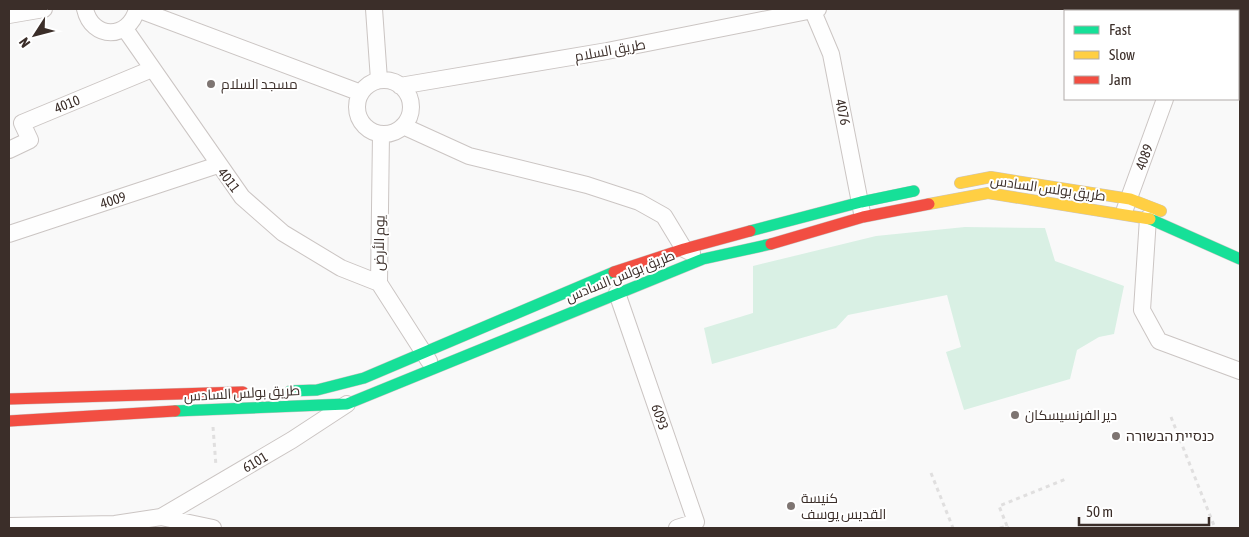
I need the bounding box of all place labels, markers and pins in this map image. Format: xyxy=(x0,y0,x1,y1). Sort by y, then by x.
place label: مسجد السلام xyxy=(221,76,298,94)
marker: مسجد السلام xyxy=(205,78,217,90)
place label: دير الفرنسيسكان xyxy=(1025,407,1117,423)
marker: دير الفرنسيسكان xyxy=(1009,409,1021,421)
place label: כנסיית הבשורה xyxy=(1126,428,1214,444)
marker: כנסיית הבשורה xyxy=(1110,430,1122,442)
place label: كنيسة القديس يوسف xyxy=(801,490,886,522)
marker: كنيسة القديس يوسف xyxy=(785,500,797,512)

